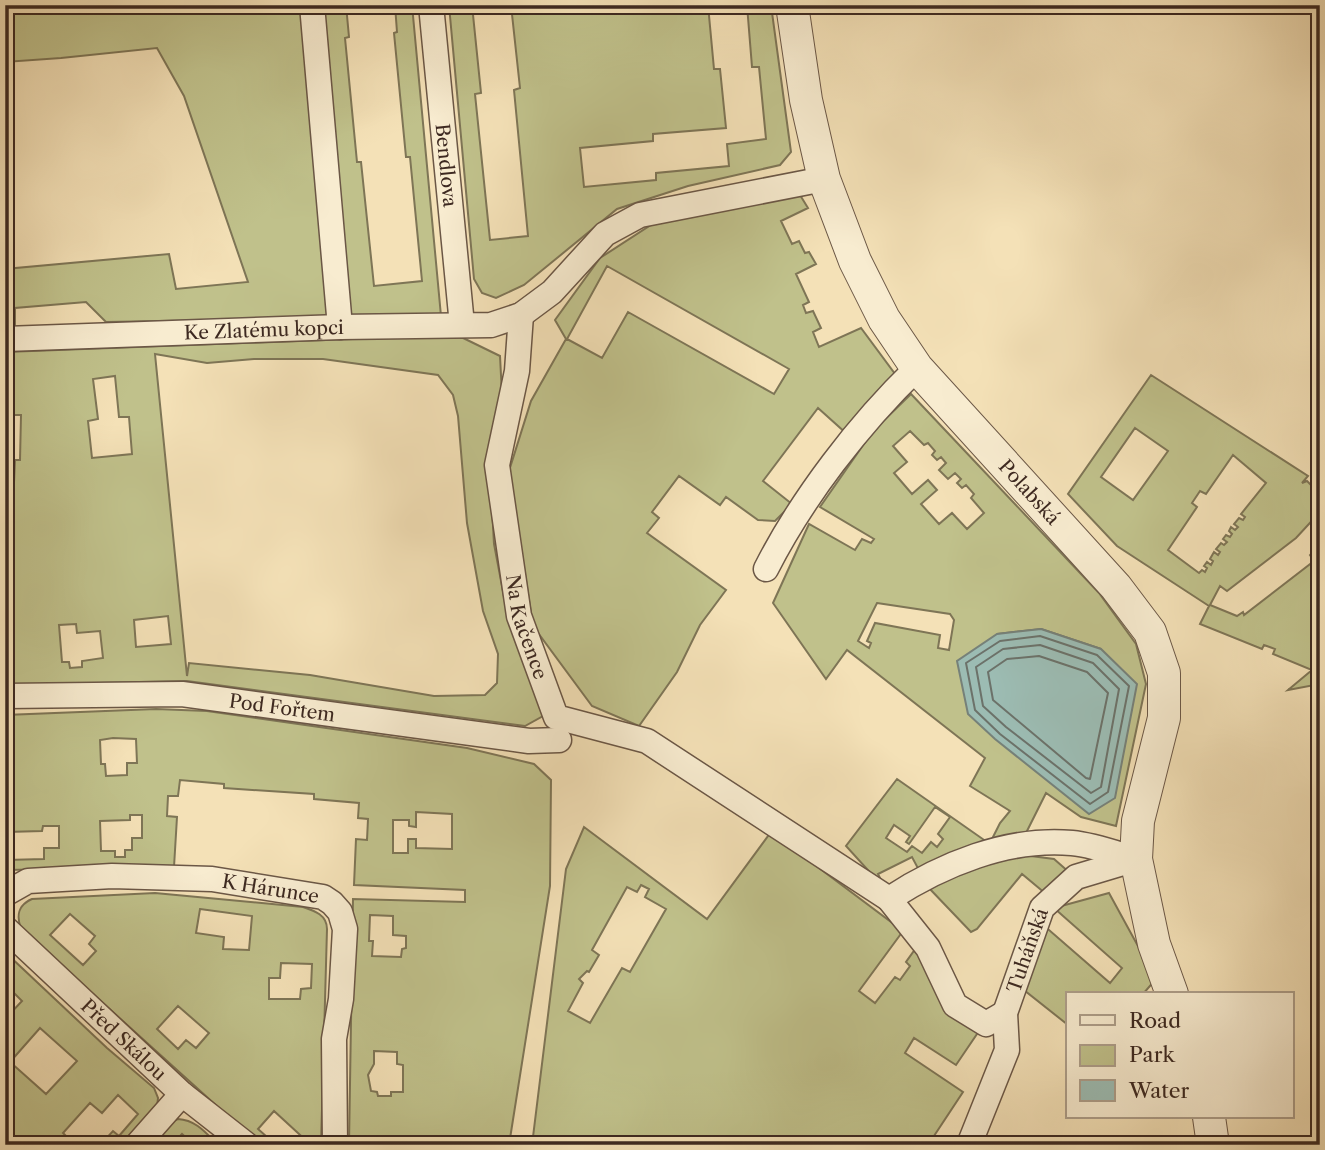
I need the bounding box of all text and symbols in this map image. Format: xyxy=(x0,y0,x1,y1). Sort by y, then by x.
street label: Bendlova xyxy=(431,122,462,208)
street label: Ke Zlatému kopci xyxy=(184,315,344,344)
street label: Polabská xyxy=(994,455,1065,529)
street label: Na Kačence xyxy=(502,573,553,682)
street label: Pod Fořtem xyxy=(228,689,337,726)
street label: K Hárunce xyxy=(221,869,321,908)
street label: Tuháňská xyxy=(1002,905,1053,995)
legend xyxy=(1066,992,1294,1118)
street label: Před Skálou xyxy=(76,994,172,1085)
text: Road xyxy=(1129,1008,1181,1033)
text: Park xyxy=(1129,1042,1175,1067)
text: Water xyxy=(1128,1078,1189,1103)

